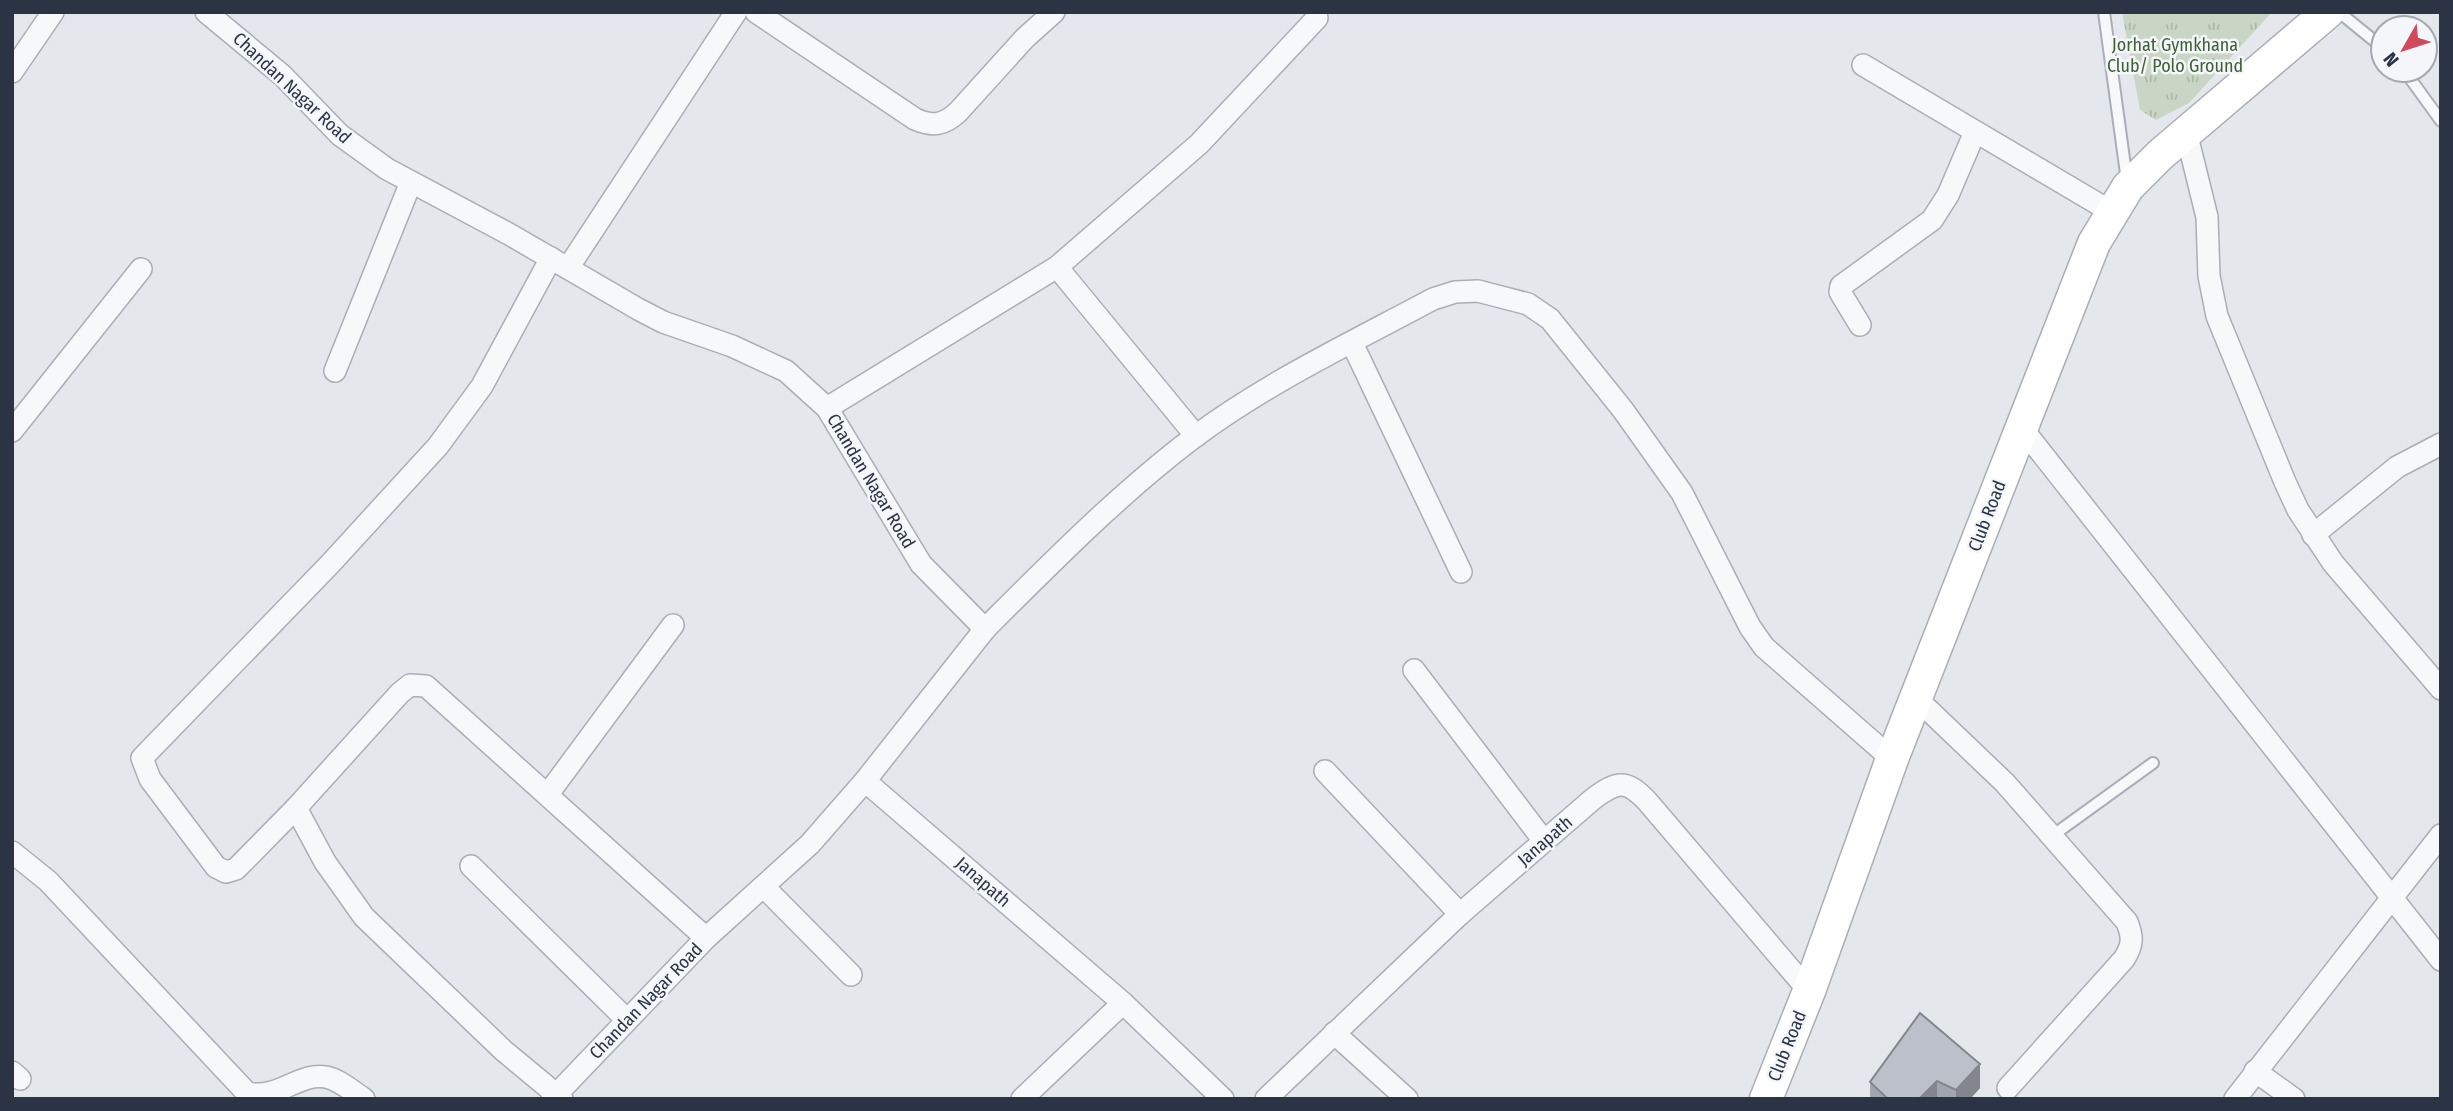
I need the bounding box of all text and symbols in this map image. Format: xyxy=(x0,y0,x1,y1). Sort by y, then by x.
north arrow xyxy=(2369,14,2439,84)
street label: Chandan Nagar Road xyxy=(228,28,356,148)
park label: Jorhat Gymkhana Club/ Polo Ground xyxy=(2107,34,2243,77)
text: N xyxy=(2379,48,2404,71)
street label: Chandan Nagar Road xyxy=(822,410,920,552)
street label: Club Road xyxy=(1963,477,2011,555)
street label: Janapath xyxy=(1513,811,1577,871)
street label: Janapath xyxy=(951,852,1015,912)
street label: Chandan Nagar Road xyxy=(585,938,707,1064)
street label: Club Road xyxy=(1763,1007,1811,1085)

